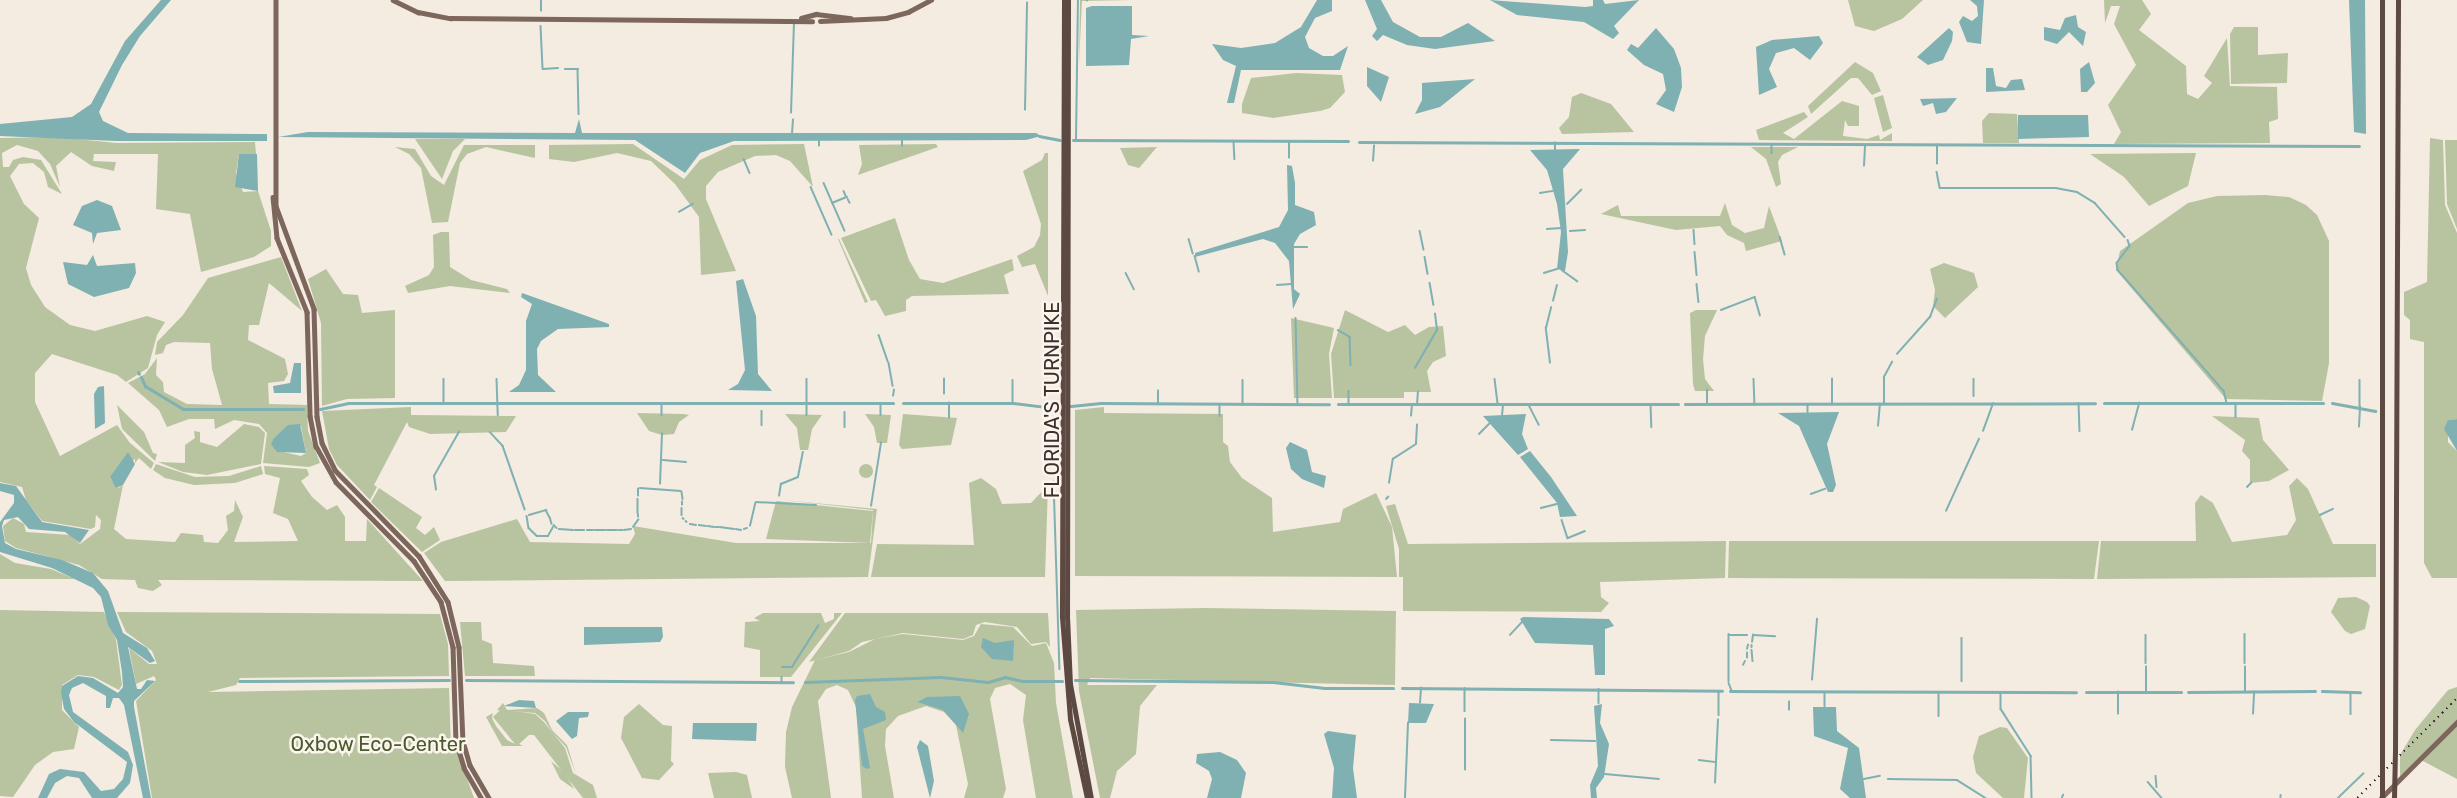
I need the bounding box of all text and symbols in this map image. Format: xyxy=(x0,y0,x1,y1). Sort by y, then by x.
street label: FLORIDA'S TURNPIKE xyxy=(1040,301,1064,499)
park label: Oxbow Eco-Center xyxy=(290,732,466,756)

